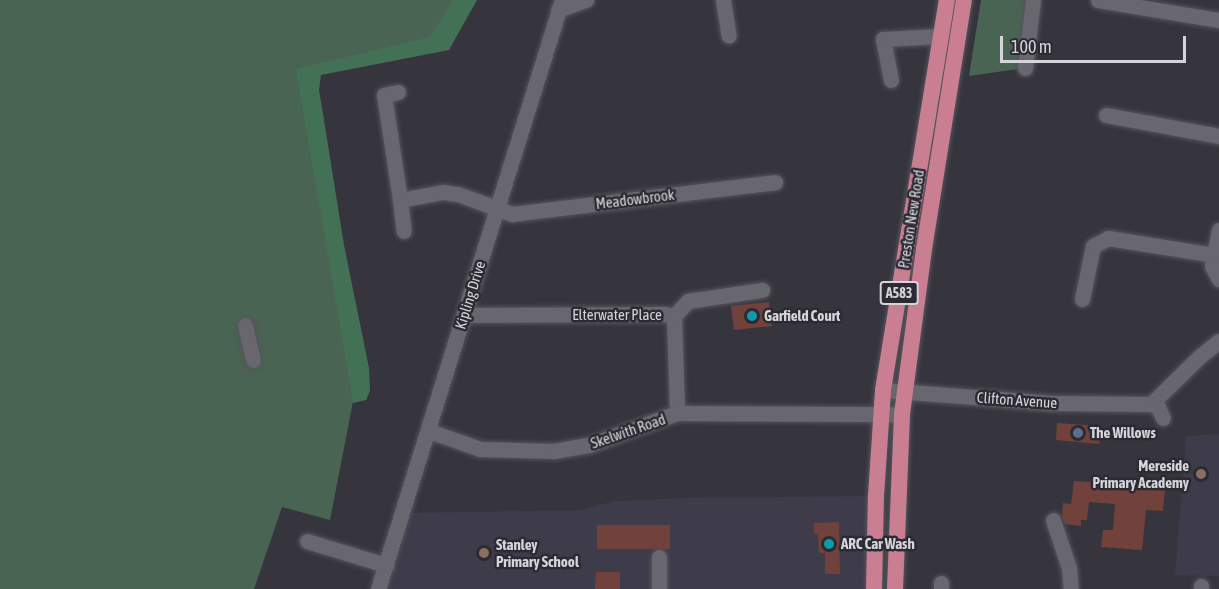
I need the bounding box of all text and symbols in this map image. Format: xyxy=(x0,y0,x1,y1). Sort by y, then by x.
scale bar xyxy=(1003,24,1189,62)
text: 100 m xyxy=(1011,36,1052,57)
street label: Preston New Road xyxy=(894,168,928,270)
street label: Meadowbrook xyxy=(595,185,675,213)
street label: Kipling Drive xyxy=(451,259,489,331)
road number: A583 xyxy=(880,282,918,304)
street label: Elterwater Place xyxy=(572,306,662,324)
place label: Garfield Court xyxy=(764,307,840,325)
marker: Garfield Court xyxy=(745,309,759,323)
street label: Clifton Avenue xyxy=(976,388,1058,412)
street label: Skelwith Road xyxy=(588,410,668,452)
place label: The Willows xyxy=(1090,424,1156,442)
marker: The Willows xyxy=(1071,426,1085,440)
place label: Mereside Primary Academy xyxy=(1093,456,1189,491)
marker: Mereside Primary Academy xyxy=(1194,467,1208,481)
place label: Stanley Primary School xyxy=(496,535,579,570)
place label: ARC Car Wash xyxy=(841,535,915,553)
marker: ARC Car Wash xyxy=(822,537,836,551)
marker: Stanley Primary School xyxy=(477,546,491,560)

